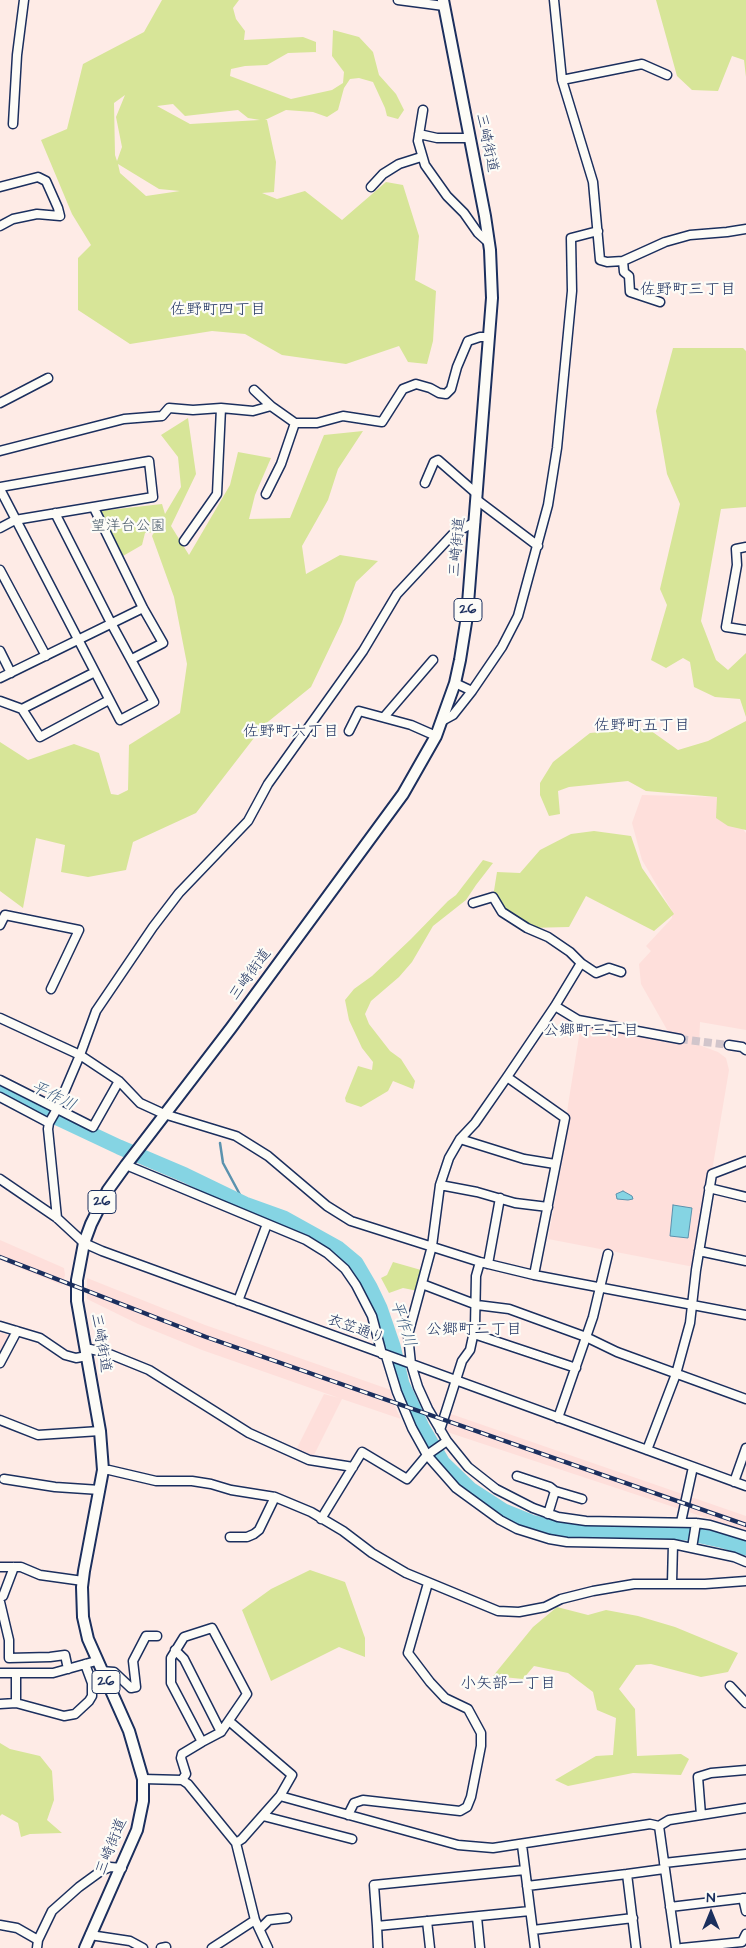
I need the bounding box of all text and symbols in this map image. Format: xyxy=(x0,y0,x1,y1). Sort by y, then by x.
street label: 三崎街道 xyxy=(471,112,501,174)
district label: 佐野町三丁目 xyxy=(640,281,736,301)
district label: 佐野町四丁目 xyxy=(170,301,266,321)
street label: 三崎街道 xyxy=(446,516,470,578)
park label: 望洋台公園 xyxy=(91,518,165,536)
road number: 26 xyxy=(454,598,482,622)
district label: 佐野町五丁目 xyxy=(594,717,690,737)
district label: 佐野町六丁目 xyxy=(243,723,339,743)
street label: 三崎街道 xyxy=(226,945,276,1005)
district label: 公郷町三丁目 xyxy=(543,1022,639,1042)
water label: 平作川 xyxy=(27,1078,79,1116)
road number: 26 xyxy=(88,1190,116,1214)
water label: 平作川 xyxy=(385,1298,419,1350)
street label: 衣笠通り xyxy=(325,1311,387,1349)
street label: 三崎街道 xyxy=(86,1312,114,1374)
district label: 公郷町二丁目 xyxy=(426,1321,522,1341)
road number: 26 xyxy=(92,1670,120,1694)
district label: 小矢部一丁目 xyxy=(460,1675,556,1695)
street label: 三崎街道 xyxy=(92,1816,132,1878)
north arrow xyxy=(686,1888,736,1938)
text: N xyxy=(707,1888,715,1908)

